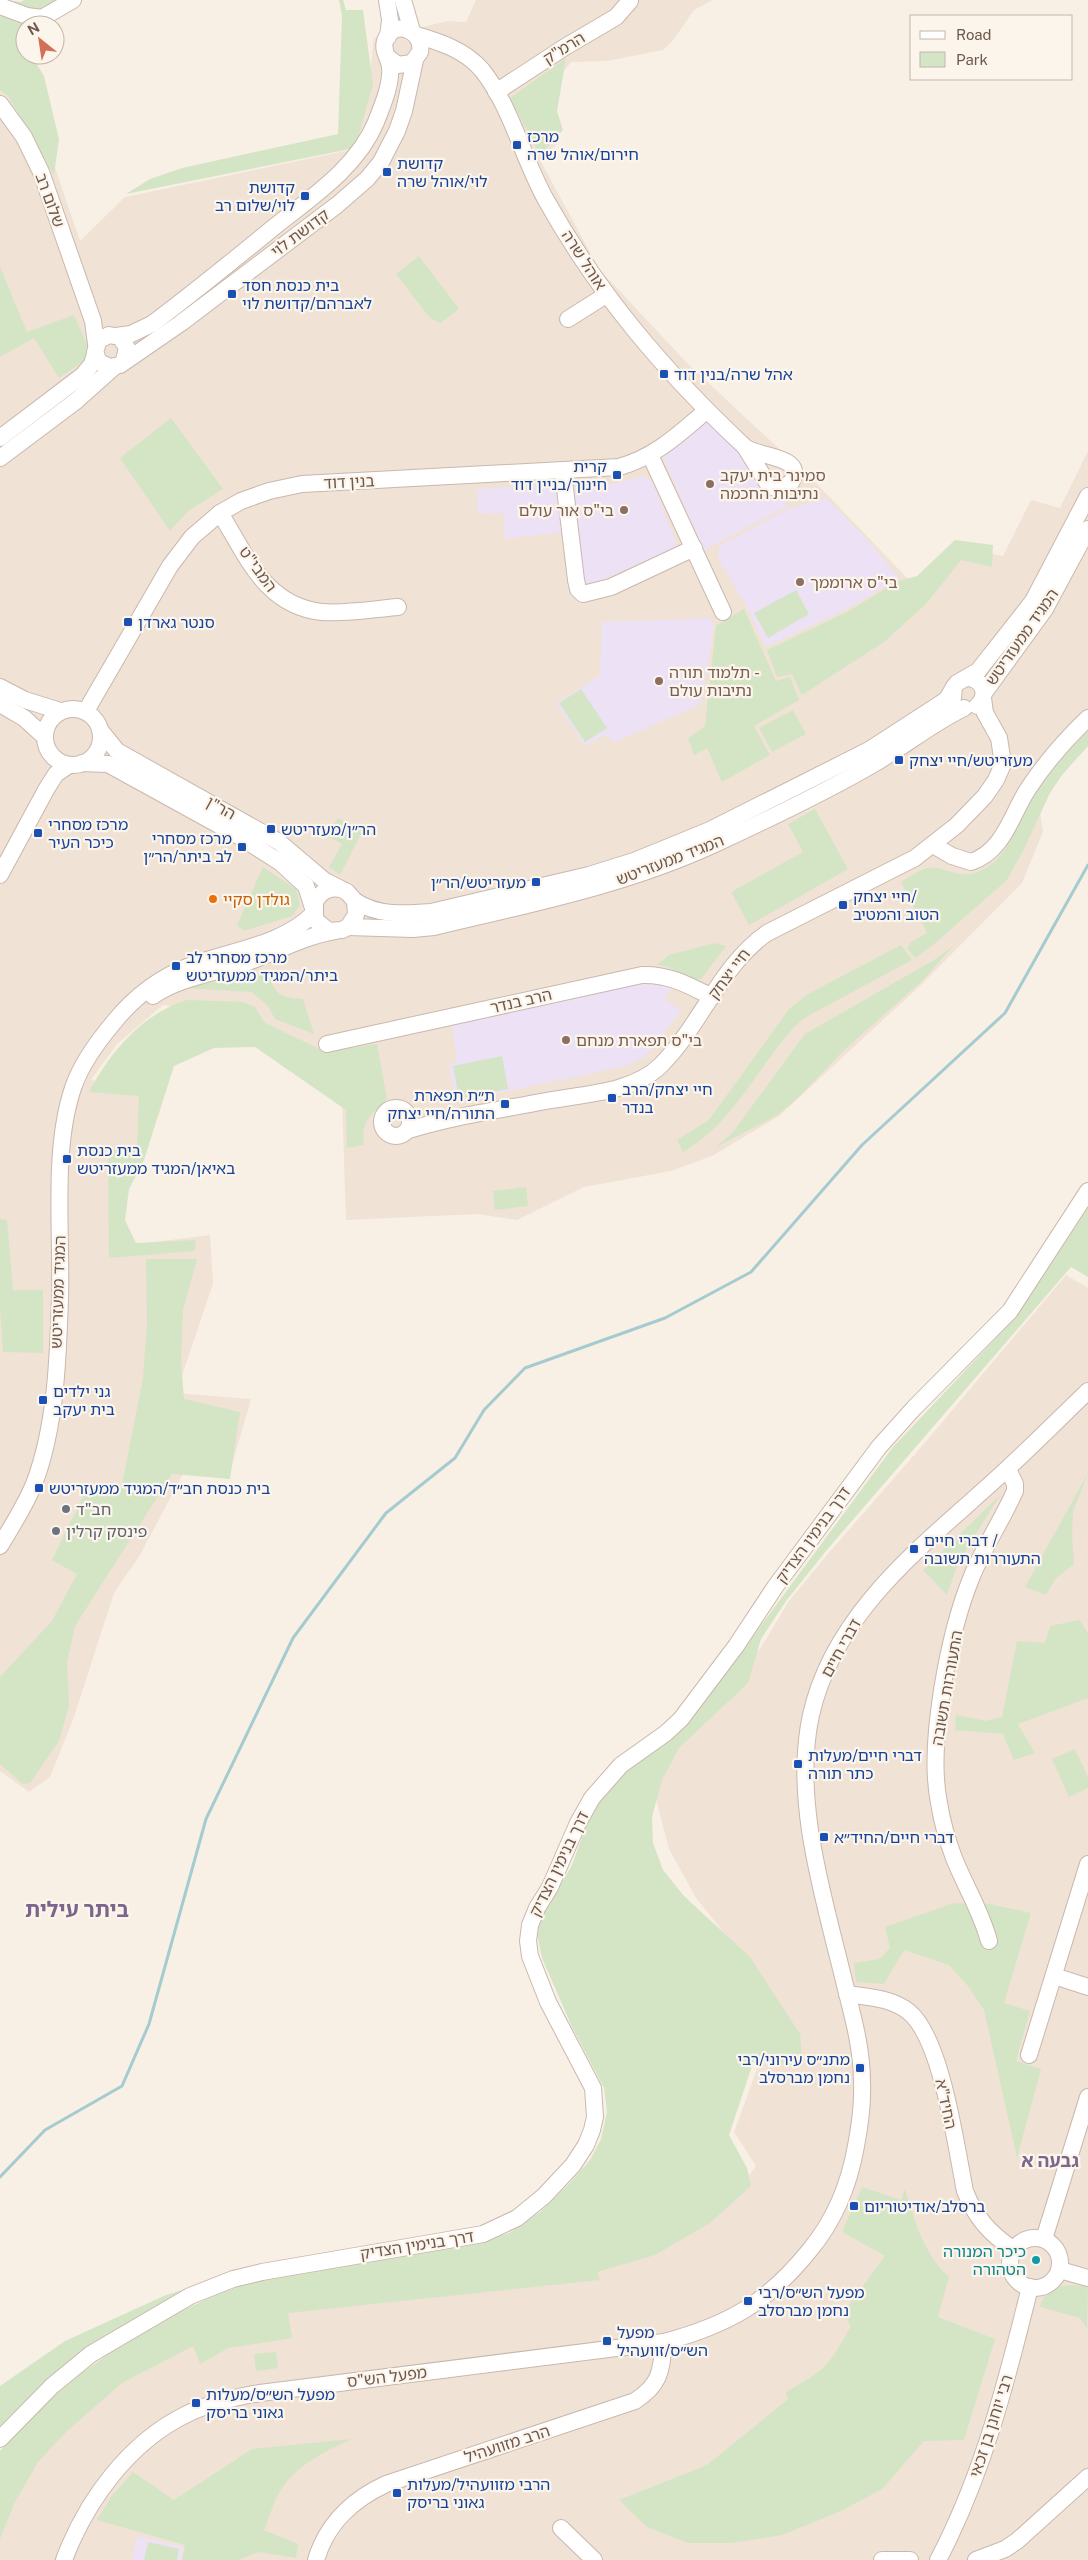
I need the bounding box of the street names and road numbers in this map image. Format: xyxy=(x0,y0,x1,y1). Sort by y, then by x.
street label: הרמ"ק xyxy=(540,28,588,68)
street label: שלום רב xyxy=(31,170,69,230)
street label: קדושת לוי xyxy=(267,205,333,261)
street label: אוהל שרה xyxy=(558,227,610,293)
street label: בנין דוד xyxy=(323,471,375,493)
street label: המבי"ט xyxy=(235,543,281,595)
street label: המגיד ממעזריטש xyxy=(982,585,1062,689)
street label: הר"ן xyxy=(203,792,239,824)
street label: המגיד ממעזריטש xyxy=(614,831,726,889)
street label: חיי יצחק xyxy=(704,945,754,1003)
street label: הרב בנדר xyxy=(488,985,554,1017)
street label: המגיד ממעזריטש xyxy=(47,1235,69,1349)
street label: דרך בנימין הצדיק xyxy=(772,1483,855,1587)
street label: דברי חיים xyxy=(817,1615,865,1681)
street label: התעוררות תשובה xyxy=(928,1629,966,1747)
street label: דרך בנימין הצדיק xyxy=(525,1808,593,1920)
street label: החיד"א xyxy=(931,2077,961,2131)
street label: דרך בנימין הצדיק xyxy=(359,2227,476,2263)
street label: מפעל הש"ס xyxy=(346,2363,428,2391)
street label: רבי יוחנן בן זכאי xyxy=(965,2372,1017,2480)
street label: הרב מזוועהיל xyxy=(462,2421,552,2467)

